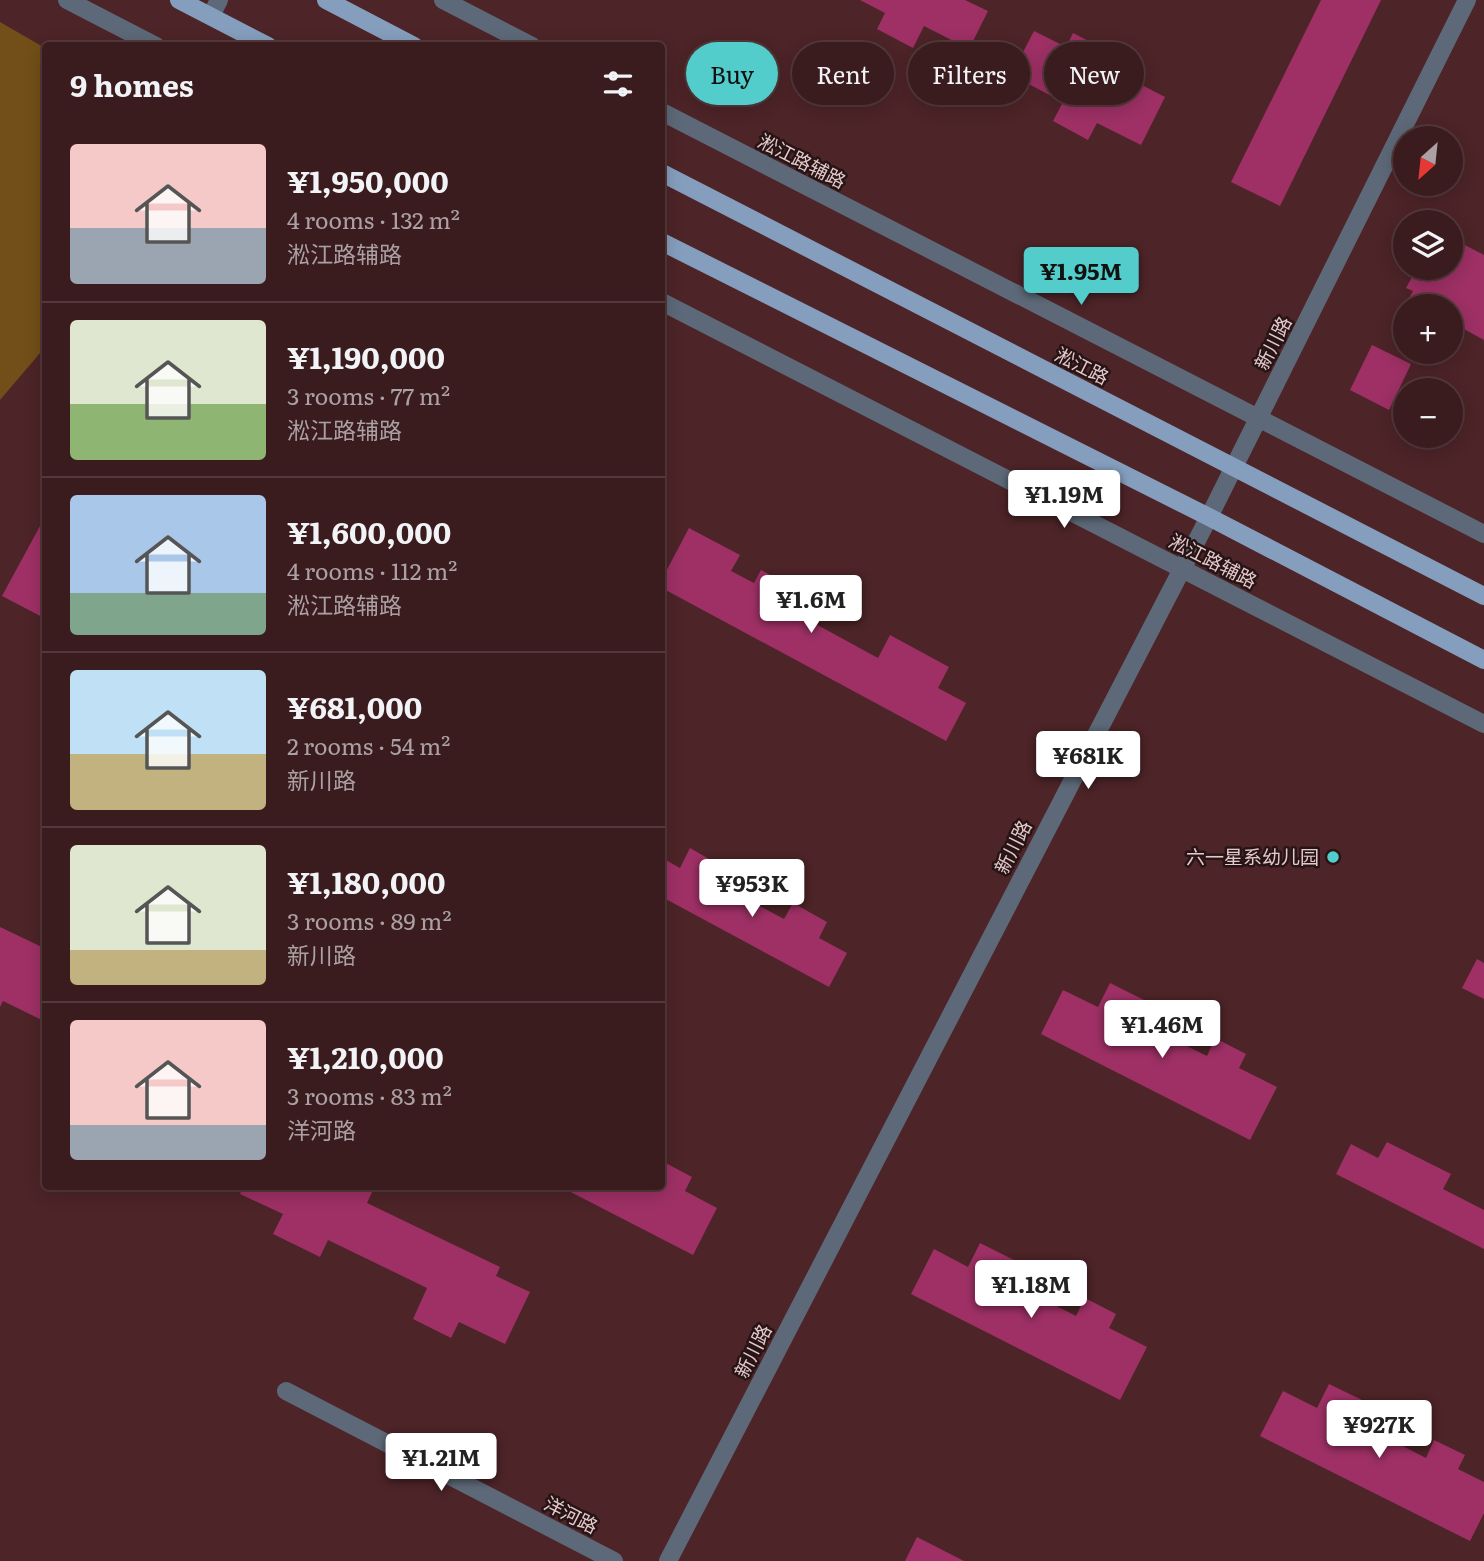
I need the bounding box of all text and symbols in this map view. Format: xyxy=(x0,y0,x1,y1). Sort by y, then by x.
chip: Buy xyxy=(686,42,778,105)
chip: Rent xyxy=(792,42,894,105)
chip: Filters xyxy=(908,42,1030,105)
chip: New xyxy=(1044,42,1144,105)
text: 9 homes xyxy=(70,62,194,106)
icon: filters xyxy=(599,65,637,103)
street label: 淞江路辅路 xyxy=(754,126,851,194)
north arrow xyxy=(1393,126,1463,196)
map controls xyxy=(1393,126,1463,448)
text: ¥1,950,000 xyxy=(287,158,449,202)
icon: home xyxy=(126,172,210,256)
text: 4 rooms · 132 m² xyxy=(287,202,460,236)
button: layers xyxy=(1393,210,1463,280)
text: 淞江路辅路 xyxy=(287,236,402,270)
pin: ¥1.95M xyxy=(1024,247,1138,307)
text: ¥1.95M xyxy=(1040,253,1122,287)
button: + xyxy=(1393,294,1463,364)
street label: 新川路 xyxy=(1247,311,1298,374)
text: ¥1,190,000 xyxy=(287,334,445,378)
street label: 淞江路 xyxy=(1051,340,1114,391)
icon: home xyxy=(126,348,210,432)
text: 3 rooms · 77 m² xyxy=(287,378,450,412)
button: − xyxy=(1393,378,1463,448)
text: 淞江路辅路 xyxy=(287,412,402,446)
pin: ¥1.19M xyxy=(1007,470,1121,530)
text: ¥1.19M xyxy=(1024,476,1104,510)
text: ¥1,600,000 xyxy=(287,509,451,553)
icon: home xyxy=(126,523,210,607)
street label: 淞江路辅路 xyxy=(1165,526,1262,594)
text: 4 rooms · 112 m² xyxy=(287,553,457,587)
pin: ¥1.6M xyxy=(762,576,860,635)
text: ¥1.6M xyxy=(776,581,846,615)
text: 淞江路辅路 xyxy=(287,587,402,621)
text: ¥681,000 xyxy=(287,684,422,728)
icon: home xyxy=(126,698,210,782)
text: 2 rooms · 54 m² xyxy=(287,728,450,762)
pin: ¥681K xyxy=(1039,732,1137,791)
text: ¥681K xyxy=(1052,737,1124,771)
text: 新川路 xyxy=(287,762,356,796)
street label: 新川路 xyxy=(987,815,1038,878)
place label: 六一星系幼儿园 xyxy=(1186,842,1319,870)
marker: 六一星系幼儿园 xyxy=(1325,849,1341,865)
text: ¥1,180,000 xyxy=(287,859,445,903)
pin: ¥953K xyxy=(703,860,801,919)
text: ¥953K xyxy=(715,865,789,899)
icon: home xyxy=(126,873,210,957)
text: 3 rooms · 89 m² xyxy=(287,903,452,937)
text: 新川路 xyxy=(287,937,356,971)
pin: ¥1.46M xyxy=(1105,1000,1219,1060)
text: ¥1.46M xyxy=(1120,1006,1204,1040)
text: ¥1,210,000 xyxy=(287,1034,444,1078)
icon: home xyxy=(126,1048,210,1132)
text: 3 rooms · 83 m² xyxy=(287,1078,452,1112)
text: 洋河路 xyxy=(287,1112,356,1146)
pin: ¥1.18M xyxy=(974,1260,1088,1320)
text: ¥1.18M xyxy=(991,1266,1071,1300)
street label: 新川路 xyxy=(727,1319,778,1382)
pin: ¥927K xyxy=(1330,1400,1428,1460)
text: ¥927K xyxy=(1343,1406,1415,1440)
pin: ¥1.21M xyxy=(384,1434,498,1493)
text: ¥1.21M xyxy=(402,1439,480,1473)
street label: 洋河路 xyxy=(540,1489,603,1540)

